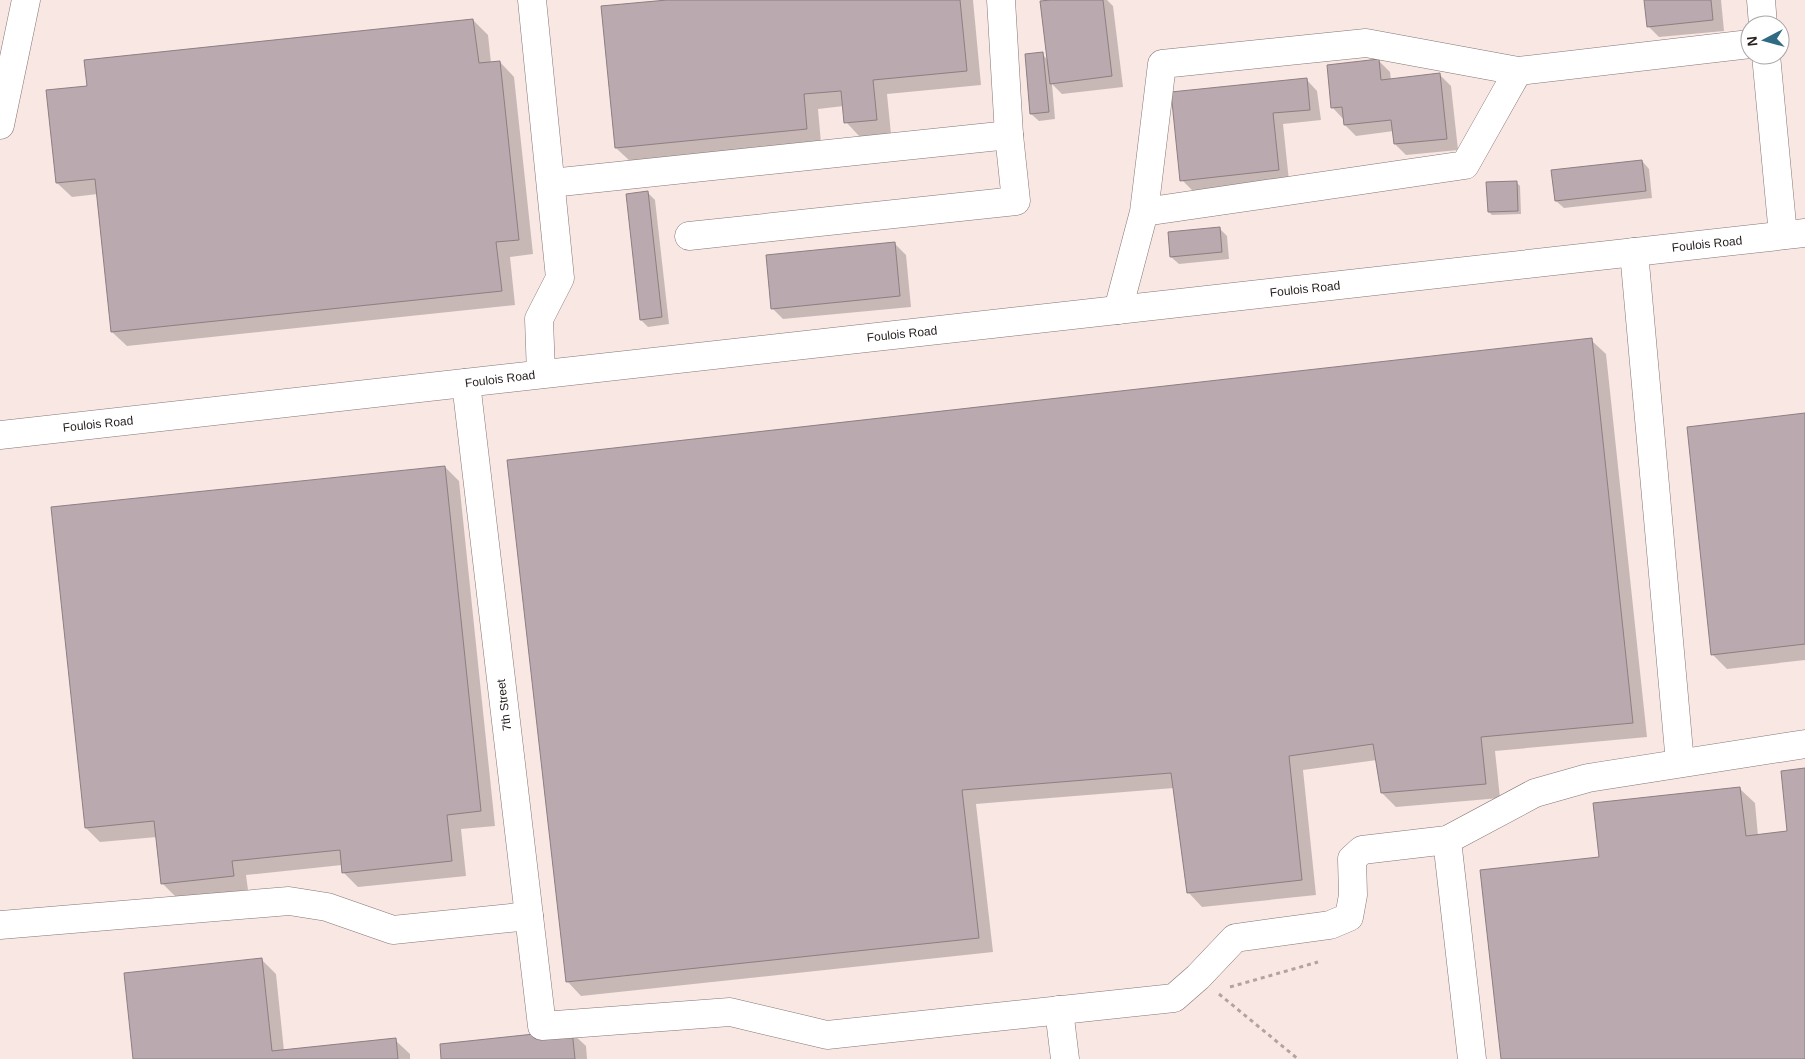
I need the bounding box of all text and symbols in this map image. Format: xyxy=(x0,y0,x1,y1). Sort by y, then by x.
north arrow xyxy=(1740,15,1790,65)
text: N xyxy=(1744,35,1761,47)
street label: Foulois Road xyxy=(1671,233,1743,255)
street label: Foulois Road xyxy=(1269,278,1341,300)
street label: Foulois Road xyxy=(866,323,938,345)
street label: Foulois Road xyxy=(464,368,536,390)
street label: Foulois Road xyxy=(62,413,134,435)
street label: 7th Street xyxy=(494,678,514,732)

